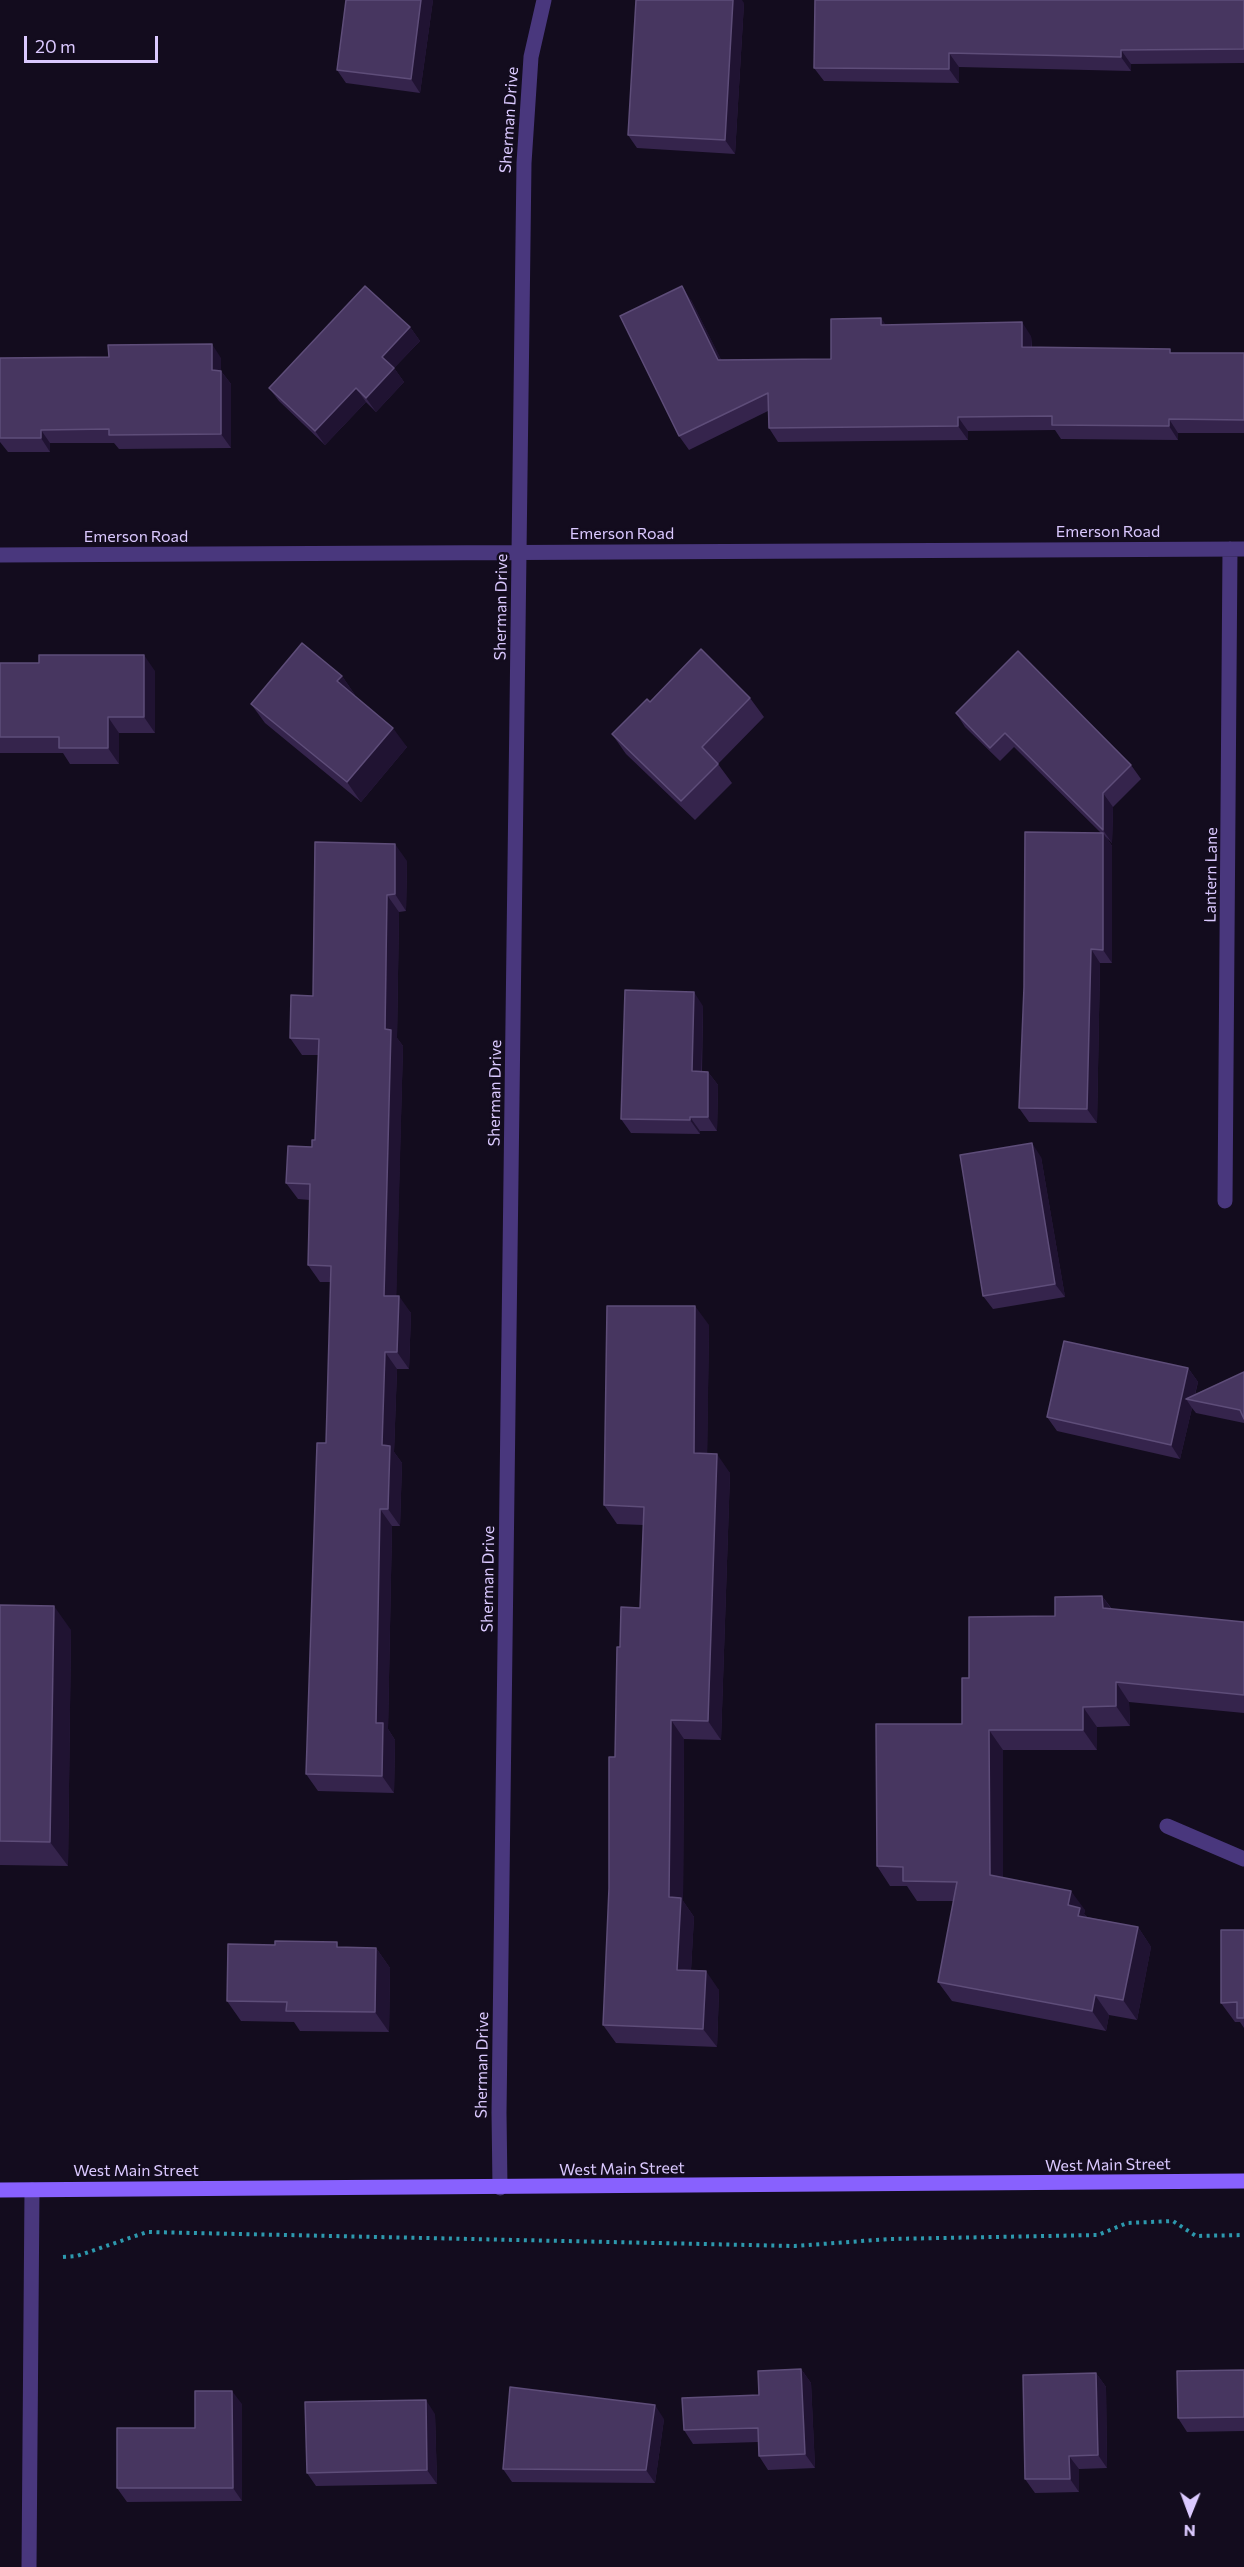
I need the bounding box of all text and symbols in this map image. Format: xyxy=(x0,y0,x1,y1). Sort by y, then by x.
scale bar xyxy=(27,24,160,62)
text: 20 m xyxy=(35,35,76,57)
street label: Sherman Drive xyxy=(496,66,522,174)
street label: Emerson Road xyxy=(1056,522,1160,542)
street label: Emerson Road xyxy=(570,524,674,544)
street label: Emerson Road xyxy=(84,527,188,547)
street label: Sherman Drive xyxy=(490,554,512,660)
street label: Lantern Lane xyxy=(1201,827,1221,923)
street label: Sherman Drive xyxy=(484,1040,506,1146)
street label: Sherman Drive xyxy=(477,1526,499,1632)
street label: Sherman Drive xyxy=(471,2012,493,2118)
street label: West Main Street xyxy=(1045,2154,1171,2176)
street label: West Main Street xyxy=(559,2158,685,2180)
street label: West Main Street xyxy=(73,2161,199,2181)
north arrow xyxy=(1160,2483,1220,2543)
text: N xyxy=(1184,2522,1196,2541)

